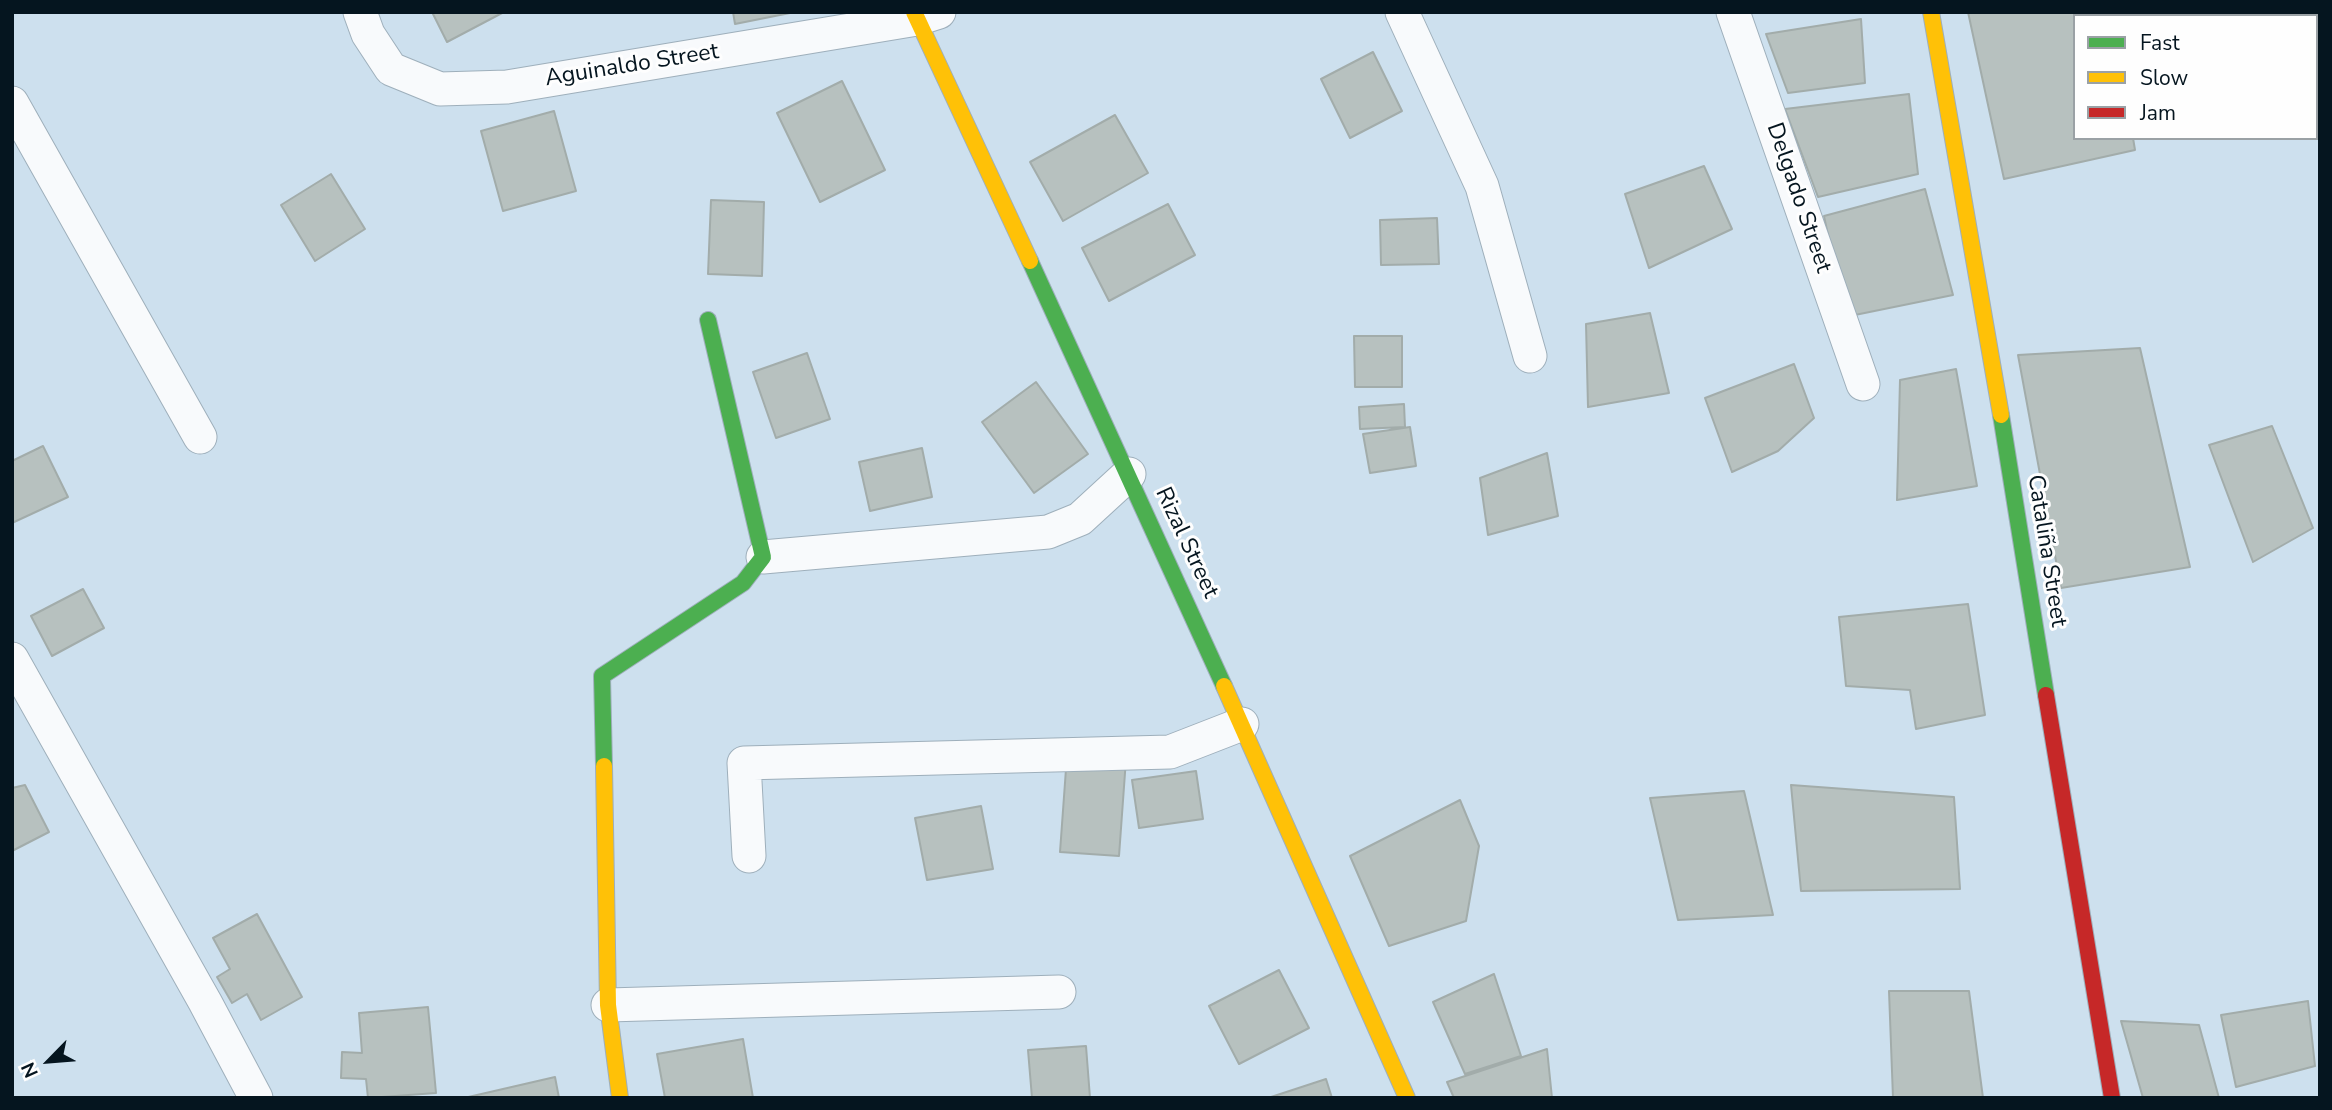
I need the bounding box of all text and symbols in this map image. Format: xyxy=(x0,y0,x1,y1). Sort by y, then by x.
legend xyxy=(2073,14,2318,140)
text: Fast xyxy=(2140,29,2180,57)
street label: Aguinaldo Street xyxy=(543,39,721,93)
text: Slow xyxy=(2140,64,2188,92)
text: Jam xyxy=(2140,99,2176,127)
street label: Delgado Street xyxy=(1759,120,1837,276)
street label: Cataliña Street xyxy=(2020,473,2072,629)
street label: Rizal Street xyxy=(1148,483,1224,603)
north arrow xyxy=(14,1026,84,1096)
text: N xyxy=(15,1058,45,1082)

